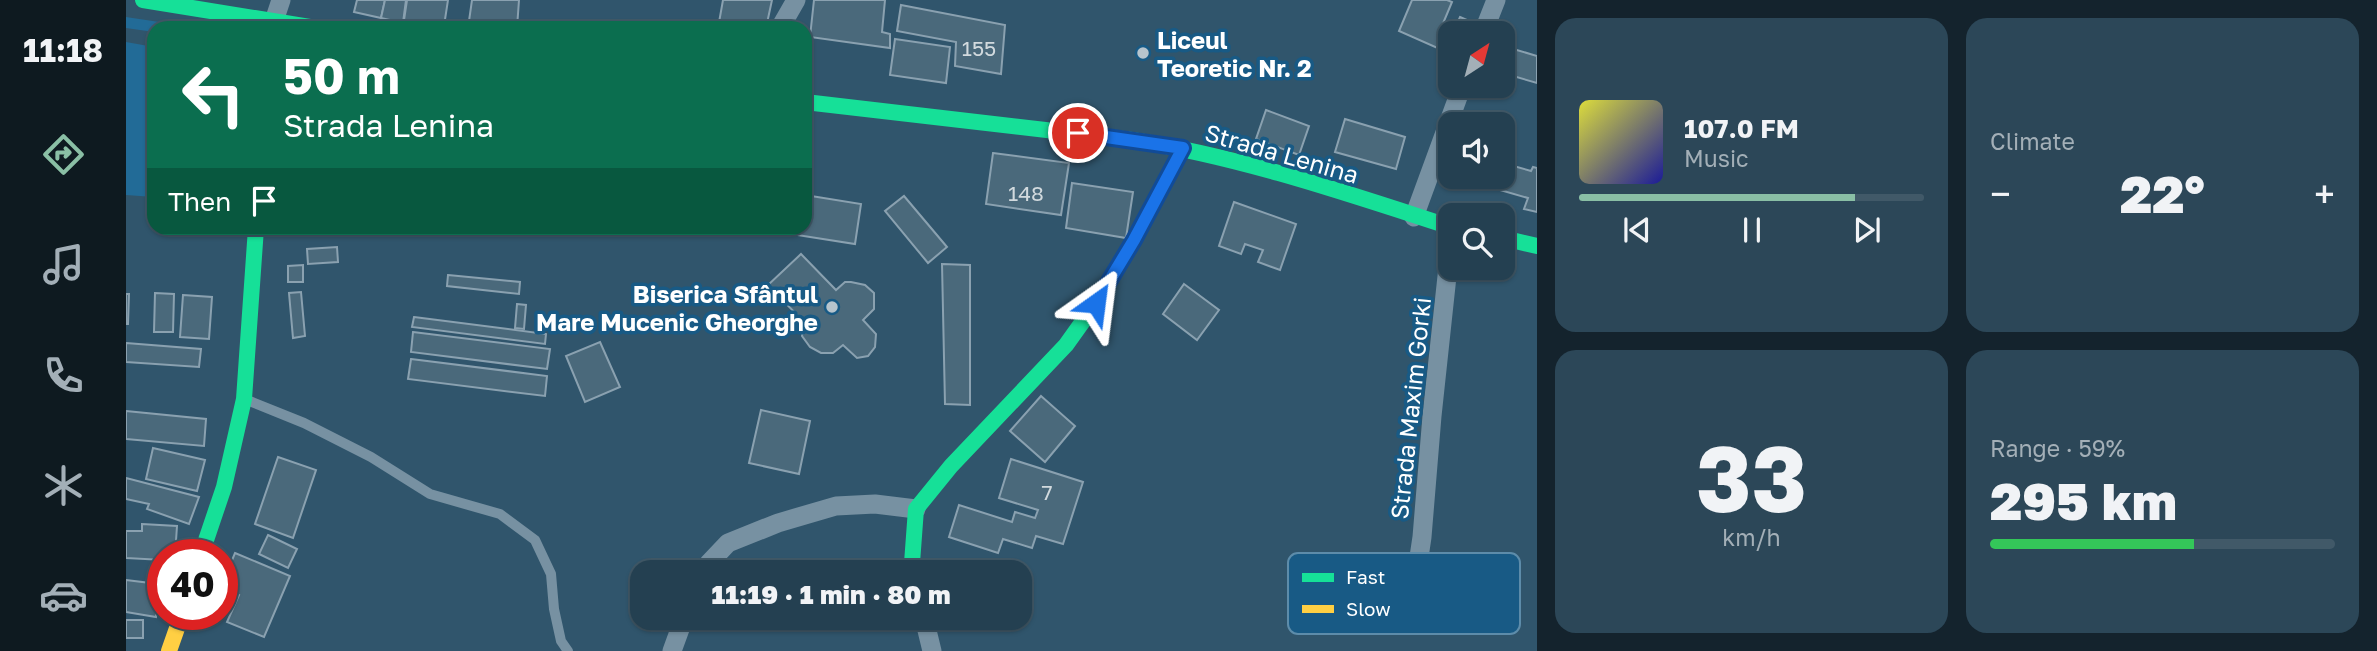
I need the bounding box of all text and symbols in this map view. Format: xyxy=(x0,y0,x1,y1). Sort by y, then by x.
north arrow xyxy=(1438,21,1516,98)
map controls xyxy=(1438,21,1515,280)
place label: Liceul Teoretic Nr. 2 xyxy=(1157,25,1312,82)
text: 11:18 xyxy=(23,31,103,69)
house number: 155 xyxy=(962,35,996,61)
marker: Liceul Teoretic Nr. 2 xyxy=(1135,45,1151,61)
text: 50 m xyxy=(283,46,400,105)
icon: left xyxy=(168,49,259,140)
pin xyxy=(1048,103,1108,163)
text: Strada Lenina xyxy=(283,106,494,144)
button: sound xyxy=(1438,112,1515,189)
text: 107.0 FM xyxy=(1684,113,1799,144)
icon: arrive xyxy=(1059,114,1097,152)
street label: Strada Lenina xyxy=(1202,117,1362,189)
text: Climate xyxy=(1990,127,2075,155)
icon: directions xyxy=(39,130,88,179)
text: Music xyxy=(1684,144,1749,172)
text: 22° xyxy=(2120,162,2205,224)
text: − xyxy=(1990,171,2011,216)
text: + xyxy=(2314,171,2335,216)
house number: 148 xyxy=(1008,180,1044,206)
icon: arrive xyxy=(245,182,283,220)
text: Then xyxy=(168,186,231,217)
button: search xyxy=(1438,203,1515,280)
icon: previous xyxy=(1618,211,1656,249)
icon: pause xyxy=(1733,211,1771,249)
icon: next xyxy=(1848,211,1886,249)
icon: music xyxy=(39,240,88,289)
position arrow xyxy=(1059,266,1133,340)
place label: Biserica Sfântul Mare Mucenic Gheorghe xyxy=(536,279,818,336)
street label: Strada Maxim Gorki xyxy=(1384,295,1436,521)
marker: Biserica Sfântul Mare Mucenic Gheorghe xyxy=(824,299,840,315)
icon: phone xyxy=(39,351,88,400)
text: 33 xyxy=(1696,423,1807,532)
text: Range · 59% xyxy=(1990,434,2125,462)
icon: climate xyxy=(39,461,88,510)
text: 295 km xyxy=(1990,469,2177,531)
house number: 7 xyxy=(1041,479,1053,505)
text: km/h xyxy=(1722,523,1781,551)
speed limit sign: 40 xyxy=(147,539,238,630)
legend xyxy=(1288,553,1520,634)
text: Fast xyxy=(1346,565,1385,588)
icon: car xyxy=(39,571,88,620)
text: 11:19 · 1 min · 80 m xyxy=(711,579,951,610)
text: Slow xyxy=(1346,597,1391,620)

